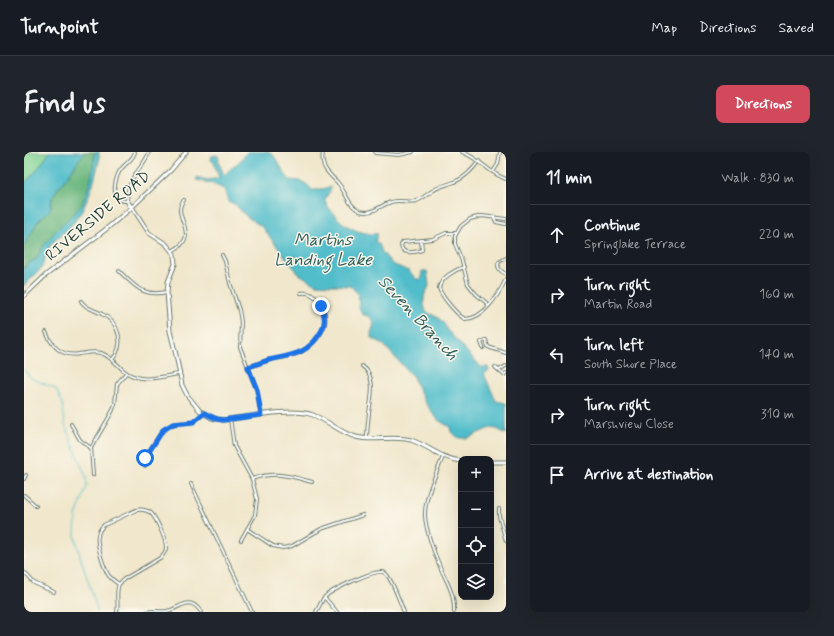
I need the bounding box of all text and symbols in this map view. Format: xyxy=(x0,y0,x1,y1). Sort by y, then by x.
text: Turnpoint xyxy=(20,15,99,40)
text: Map xyxy=(651,19,677,37)
text: Directions xyxy=(699,19,757,37)
text: Saved xyxy=(779,19,814,37)
button: Directions xyxy=(716,85,810,123)
text: Find us xyxy=(24,86,105,123)
street label: RIVERSIDE ROAD xyxy=(41,166,155,266)
text: 11 min xyxy=(546,167,592,189)
text: Walk · 830 m xyxy=(721,170,794,187)
text: Continue xyxy=(584,216,640,236)
icon: ahead xyxy=(546,224,568,246)
text: 220 m xyxy=(759,226,794,243)
water label: Martins Landing Lake xyxy=(274,229,373,273)
text: Springlake Terrace xyxy=(584,236,686,253)
water label: Seven Branch xyxy=(373,271,463,365)
text: Turn right xyxy=(584,276,651,296)
icon: right xyxy=(546,284,568,306)
text: 160 m xyxy=(759,286,794,303)
text: Martin Road xyxy=(584,296,652,313)
route end xyxy=(312,297,330,315)
text: Turn left xyxy=(584,336,644,356)
icon: left xyxy=(546,344,568,366)
text: 140 m xyxy=(759,346,794,363)
text: South Shore Place xyxy=(584,356,677,373)
text: Turn right xyxy=(584,396,651,416)
icon: right xyxy=(546,404,568,426)
text: 310 m xyxy=(761,406,794,423)
text: Marshview Close xyxy=(584,416,674,433)
route start xyxy=(136,449,154,467)
map controls xyxy=(458,456,494,600)
button: + xyxy=(458,456,494,492)
icon: arrive xyxy=(546,464,568,486)
text: Arrive at destination xyxy=(584,465,713,485)
button: − xyxy=(458,492,494,528)
button: locate xyxy=(458,528,494,564)
button: layers xyxy=(458,564,494,600)

